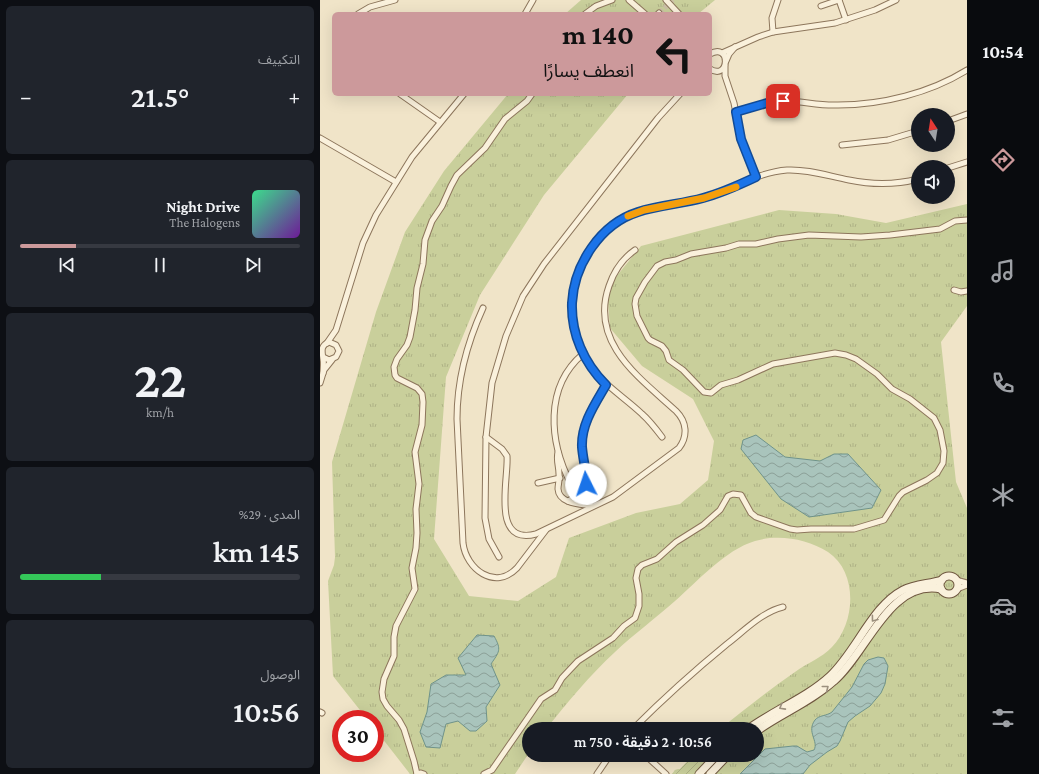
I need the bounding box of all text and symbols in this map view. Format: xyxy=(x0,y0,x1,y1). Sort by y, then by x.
text: 140 m xyxy=(562,19,634,50)
icon: left xyxy=(648,28,700,80)
text: 10:54 xyxy=(982,42,1024,62)
text: التكييف xyxy=(258,52,300,67)
text: انعطف يسارًا xyxy=(543,61,634,81)
text: 21.5° xyxy=(131,80,189,113)
text: − xyxy=(20,84,32,109)
text: + xyxy=(288,84,300,109)
pin xyxy=(766,84,800,118)
icon: arrive xyxy=(772,90,794,112)
north arrow xyxy=(911,108,955,152)
map controls xyxy=(911,108,955,204)
icon: directions xyxy=(989,146,1017,174)
button: sound xyxy=(911,160,955,204)
text: Night Drive xyxy=(166,199,240,215)
text: The Halogens xyxy=(169,215,240,230)
icon: previous xyxy=(56,254,78,276)
icon: pause xyxy=(149,254,171,276)
icon: next xyxy=(242,254,264,276)
icon: music xyxy=(989,257,1017,285)
text: 22 xyxy=(134,350,186,408)
icon: phone xyxy=(989,369,1017,397)
text: km/h xyxy=(146,405,174,420)
position arrow xyxy=(565,463,607,505)
icon: climate xyxy=(989,481,1017,509)
text: المدى · 29% xyxy=(239,507,300,522)
text: 145 km xyxy=(213,535,300,568)
icon: car xyxy=(989,592,1017,620)
one-way arrow xyxy=(872,614,879,621)
text: الوصول xyxy=(260,667,300,682)
one-way arrow xyxy=(821,686,828,693)
text: 10:56 xyxy=(233,695,300,728)
one-way arrow xyxy=(779,703,786,710)
icon: filters xyxy=(989,704,1017,732)
speed limit sign: 30 xyxy=(332,710,384,762)
text: 10:56 · 2 دقيقة · 750 m xyxy=(574,734,712,750)

